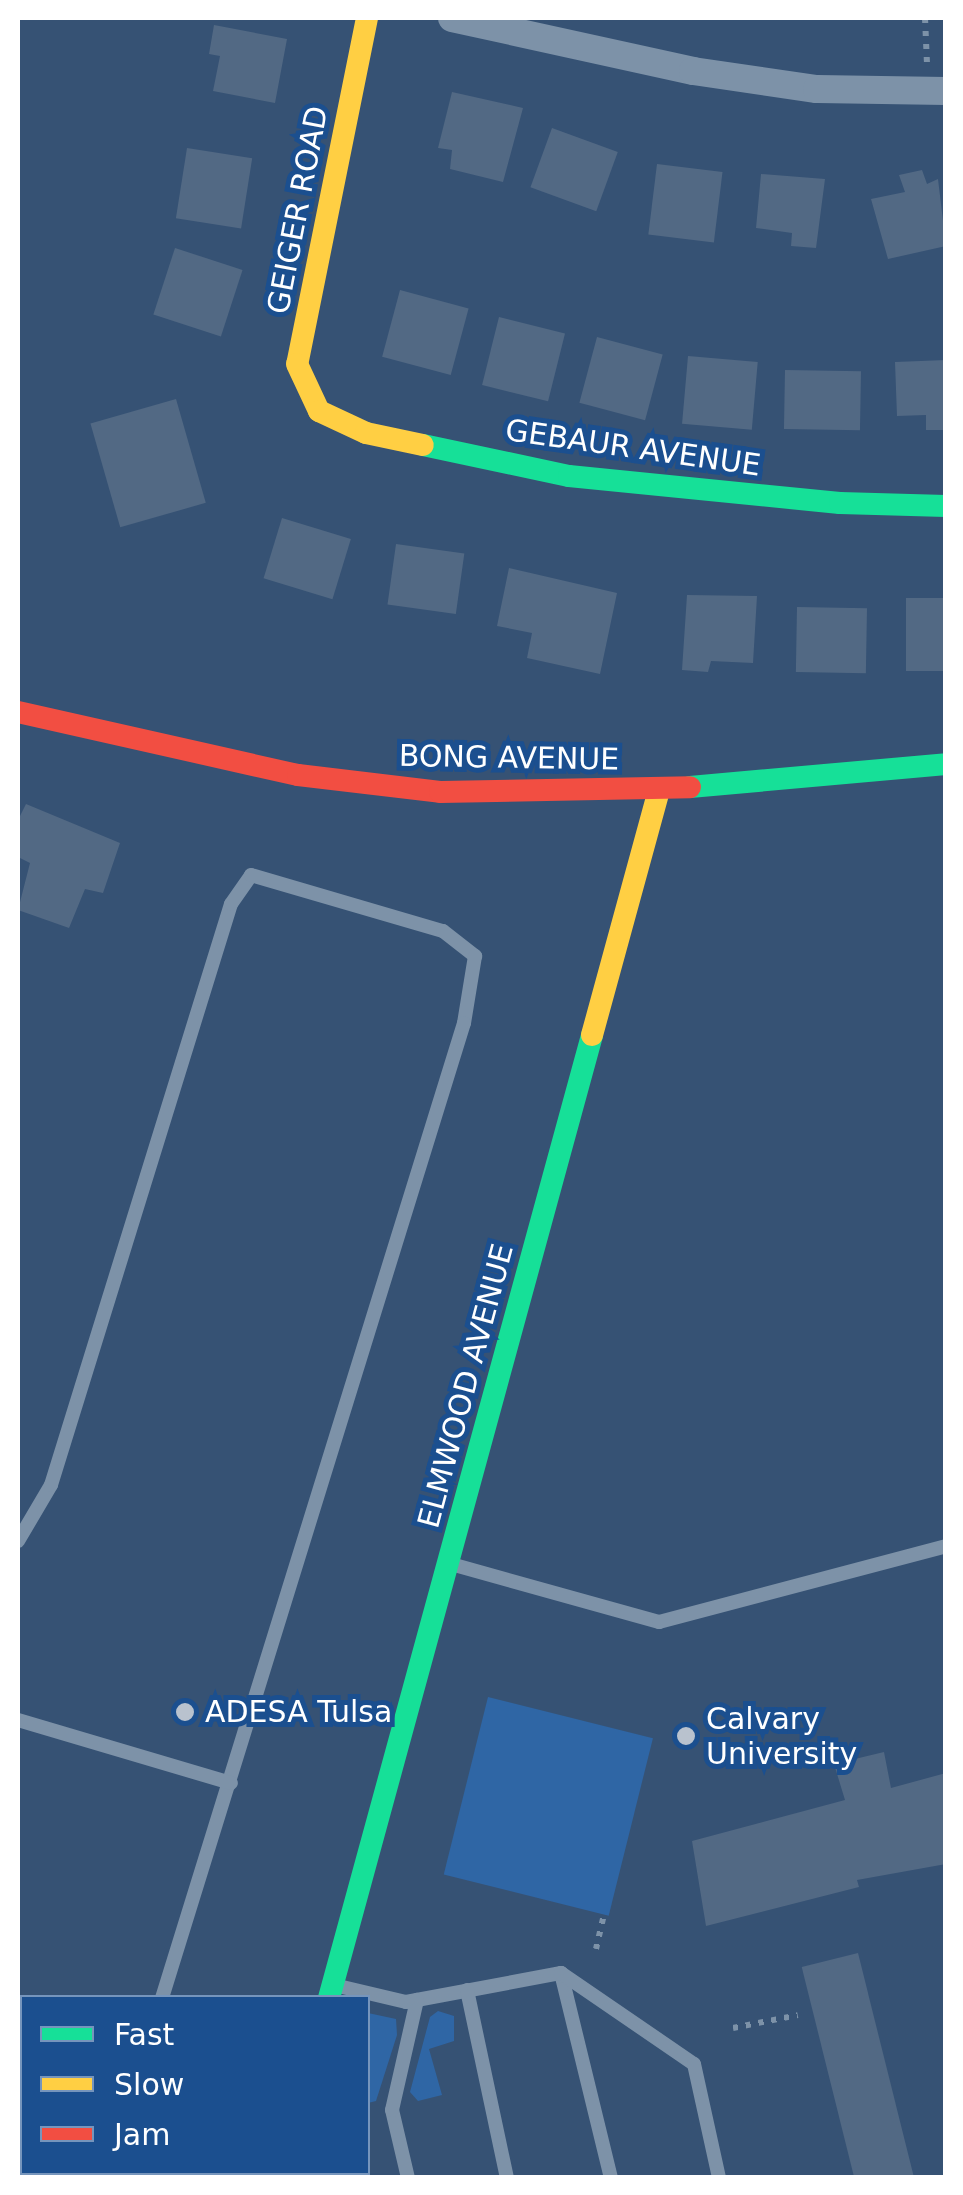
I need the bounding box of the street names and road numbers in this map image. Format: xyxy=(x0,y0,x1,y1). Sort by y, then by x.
street label: GEIGER ROAD xyxy=(260,103,336,317)
street label: GEBAUR AVENUE xyxy=(503,412,763,484)
street label: BONG AVENUE xyxy=(399,738,619,778)
street label: ELMWOOD AVENUE xyxy=(411,1240,521,1532)

